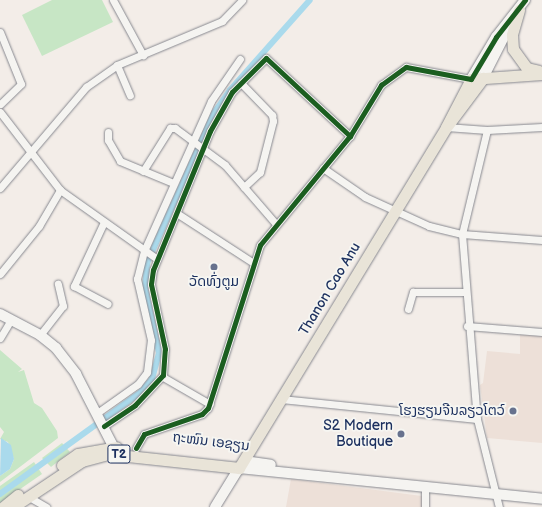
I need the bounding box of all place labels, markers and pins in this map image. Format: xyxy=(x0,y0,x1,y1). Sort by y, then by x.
marker: ວັດທົ່ງຕູມ xyxy=(209,262,219,272)
place label: ວັດທົ່ງຕູມ xyxy=(189,274,239,290)
place label: ໂຮງຮຽນຈີນລຽວໂຕວ໌ xyxy=(399,403,505,419)
marker: ໂຮງຮຽນຈີນລຽວໂຕວ໌ xyxy=(508,406,518,416)
place label: S2 Modern Boutique xyxy=(323,418,393,450)
marker: S2 Modern Boutique xyxy=(396,429,406,439)

